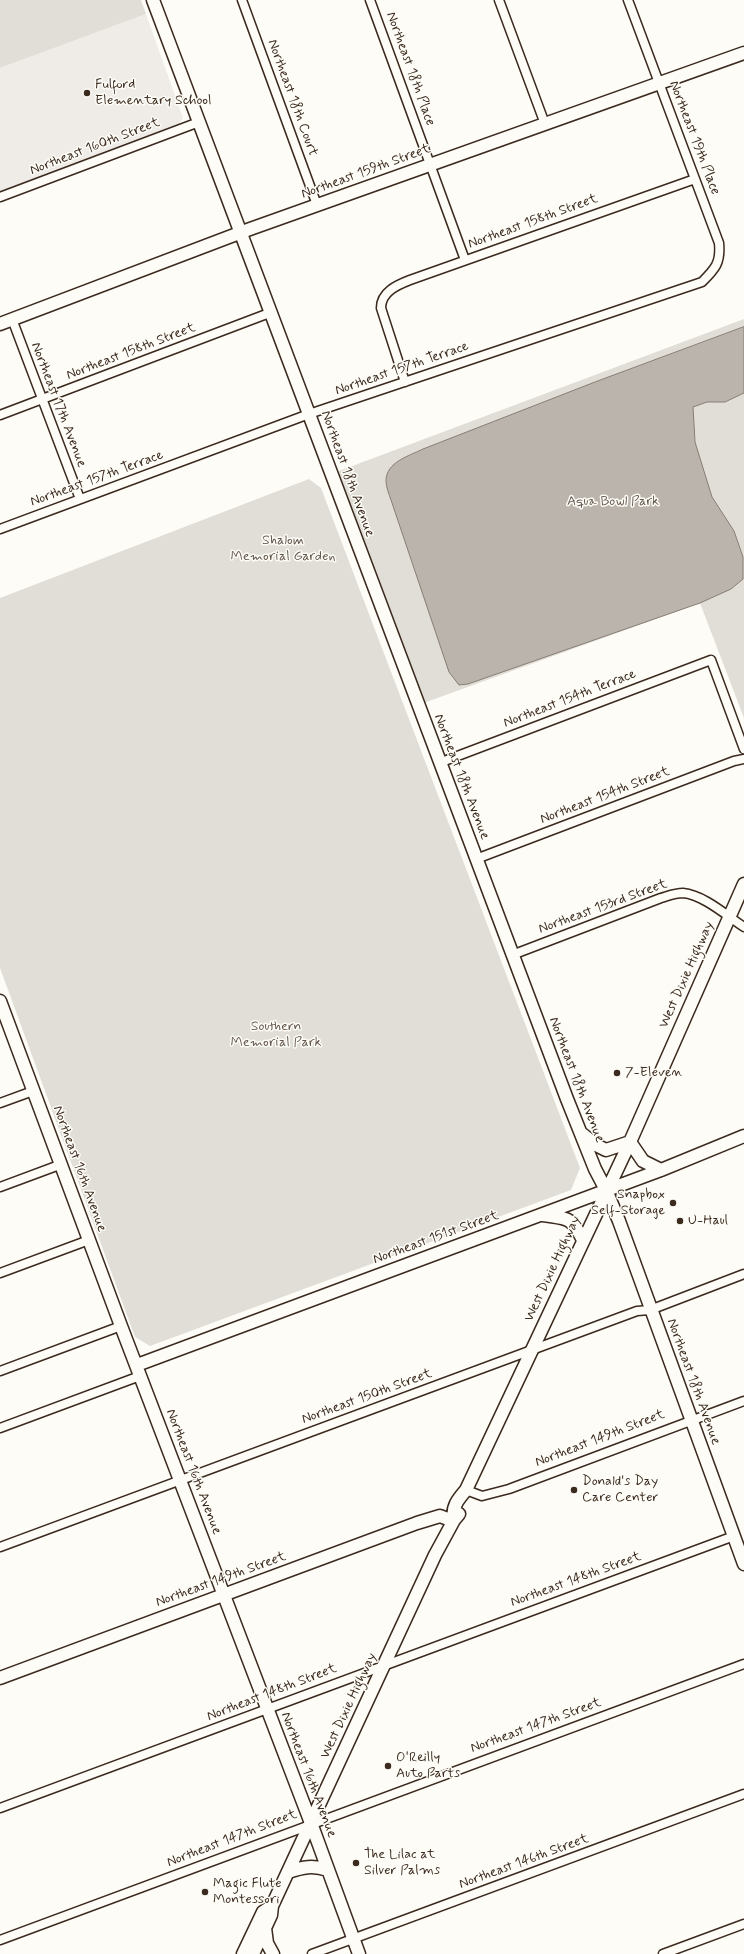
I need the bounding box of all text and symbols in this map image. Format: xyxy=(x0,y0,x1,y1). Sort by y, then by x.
street label: Northeast 18th Place xyxy=(382,10,438,128)
street label: Northeast 18th Court xyxy=(263,37,321,159)
place label: Fulford Elementary School xyxy=(95,77,211,110)
street label: Northeast 19th Place xyxy=(665,79,723,197)
marker: Fulford Elementary School xyxy=(82,88,92,98)
street label: Northeast 160th Street xyxy=(28,114,162,180)
street label: Northeast 159th Street xyxy=(299,141,433,203)
street label: Northeast 158th Street xyxy=(466,191,600,253)
street label: Northeast 158th Street xyxy=(64,320,198,384)
street label: Northeast 157th Terrace xyxy=(333,338,471,400)
street label: Northeast 17th Avenue xyxy=(26,340,90,470)
street label: Northeast 18th Avenue xyxy=(316,409,378,539)
street label: Northeast 157th Terrace xyxy=(28,447,166,511)
park label: Aqua Bowl Park xyxy=(567,494,659,510)
park label: Shalom Memorial Garden xyxy=(230,533,336,566)
street label: Northeast 154th Terrace xyxy=(501,666,639,732)
street label: Northeast 18th Avenue xyxy=(429,712,493,842)
street label: Northeast 154th Street xyxy=(538,764,672,828)
street label: Northeast 153rd Street xyxy=(536,876,670,938)
street label: West Dixie Highway xyxy=(656,919,718,1031)
street label: Northeast 18th Avenue xyxy=(544,1015,608,1145)
park label: Southern Memorial Park xyxy=(231,1019,321,1052)
place label: 7-Eleven xyxy=(625,1065,683,1081)
marker: 7-Eleven xyxy=(612,1068,622,1078)
street label: Northeast 16th Avenue xyxy=(48,1104,110,1234)
place label: Snapbox Self-Storage xyxy=(591,1187,665,1220)
marker: Snapbox Self-Storage xyxy=(668,1198,678,1208)
street label: Northeast 151st Street xyxy=(371,1207,501,1269)
street label: West Dixie Highway xyxy=(521,1213,585,1325)
place label: U-Haul xyxy=(688,1213,728,1229)
marker: U-Haul xyxy=(675,1216,685,1226)
street label: Northeast 18th Avenue xyxy=(662,1317,724,1447)
street label: Northeast 150th Street xyxy=(300,1366,434,1428)
street label: Northeast 16th Avenue xyxy=(161,1407,225,1537)
street label: Northeast 149th Street xyxy=(533,1407,667,1471)
place label: Donald's Day Care Center xyxy=(582,1474,658,1506)
marker: Donald's Day Care Center xyxy=(569,1485,579,1495)
street label: Northeast 149th Street xyxy=(154,1549,288,1611)
street label: Northeast 148th Street xyxy=(508,1549,644,1611)
street label: West Dixie Highway xyxy=(317,1650,381,1762)
street label: Northeast 148th Street xyxy=(205,1660,339,1726)
street label: Northeast 147th Street xyxy=(468,1695,604,1757)
street label: Northeast 16th Avenue xyxy=(276,1710,340,1840)
place label: O'Reilly Auto Parts xyxy=(396,1750,460,1782)
marker: O'Reilly Auto Parts xyxy=(383,1761,393,1771)
street label: Northeast 147th Street xyxy=(165,1806,299,1872)
street label: Northeast 146th Street xyxy=(457,1831,591,1893)
place label: The Lilac at Silver Palms xyxy=(364,1847,440,1880)
marker: The Lilac at Silver Palms xyxy=(351,1858,361,1868)
place label: Magic Flute Montessori xyxy=(213,1876,282,1908)
marker: Magic Flute Montessori xyxy=(200,1887,210,1897)

